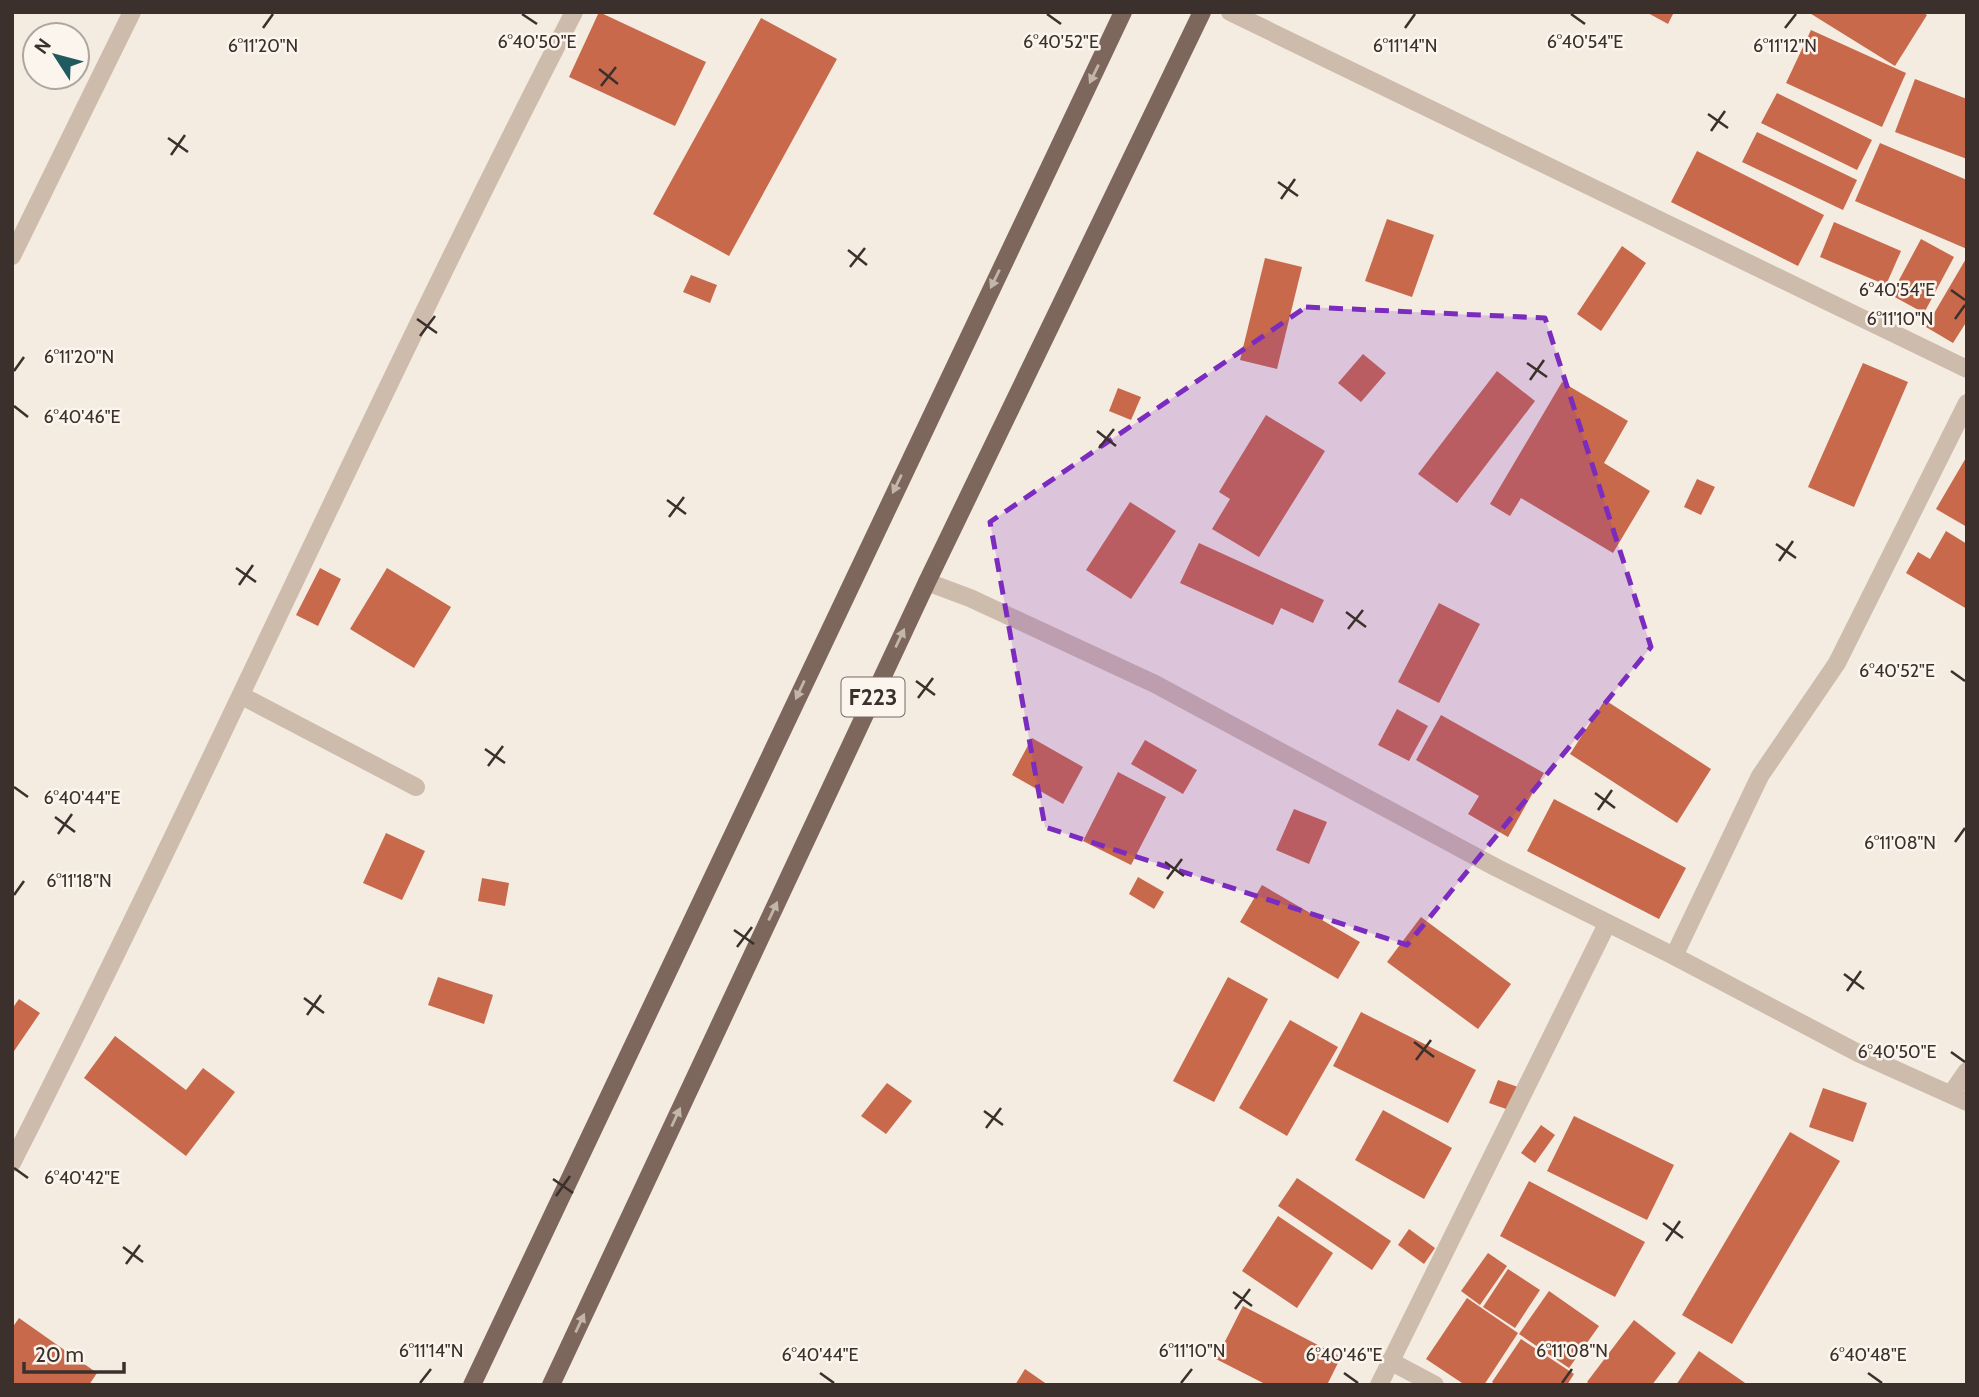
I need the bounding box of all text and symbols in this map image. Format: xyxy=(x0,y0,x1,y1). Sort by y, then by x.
north arrow xyxy=(21,21,91,91)
text: 6°40'50"E xyxy=(498,31,576,53)
text: 6°40'52"E xyxy=(1023,31,1099,53)
text: 6°40'54"E xyxy=(1547,31,1623,53)
text: N xyxy=(29,34,56,58)
text: 6°11'20"N xyxy=(228,35,298,57)
text: 6°11'14"N xyxy=(1373,35,1437,57)
text: 6°11'12"N xyxy=(1753,35,1817,57)
one-way arrow xyxy=(1088,64,1099,84)
one-way arrow xyxy=(990,269,1001,289)
text: 6°40'54"E xyxy=(1859,279,1935,301)
text: 6°11'10"N xyxy=(1867,308,1934,330)
text: 6°11'20"N xyxy=(44,346,114,368)
text: 6°40'46"E xyxy=(44,406,120,428)
one-way arrow xyxy=(891,474,903,494)
one-way arrow xyxy=(894,628,906,648)
text: 6°40'52"E xyxy=(1859,660,1935,682)
road number: F223 xyxy=(842,678,904,716)
one-way arrow xyxy=(794,680,805,700)
text: 6°40'44"E xyxy=(44,787,120,809)
text: 6°11'08"N xyxy=(1864,832,1936,854)
text: 6°11'18"N xyxy=(46,870,112,892)
one-way arrow xyxy=(767,901,778,921)
text: 6°40'50"E xyxy=(1858,1041,1936,1063)
one-way arrow xyxy=(670,1107,682,1127)
text: 6°40'42"E xyxy=(44,1167,120,1189)
one-way arrow xyxy=(574,1313,585,1333)
scale bar xyxy=(24,1330,124,1374)
text: 6°11'14"N xyxy=(399,1340,463,1362)
text: 6°11'10"N xyxy=(1159,1340,1226,1362)
text: 6°11'08"N xyxy=(1536,1340,1608,1362)
text: 20 m xyxy=(35,1342,84,1367)
text: 6°40'44"E xyxy=(782,1344,858,1366)
text: 6°40'46"E xyxy=(1306,1344,1382,1366)
text: 6°40'48"E xyxy=(1829,1344,1907,1366)

